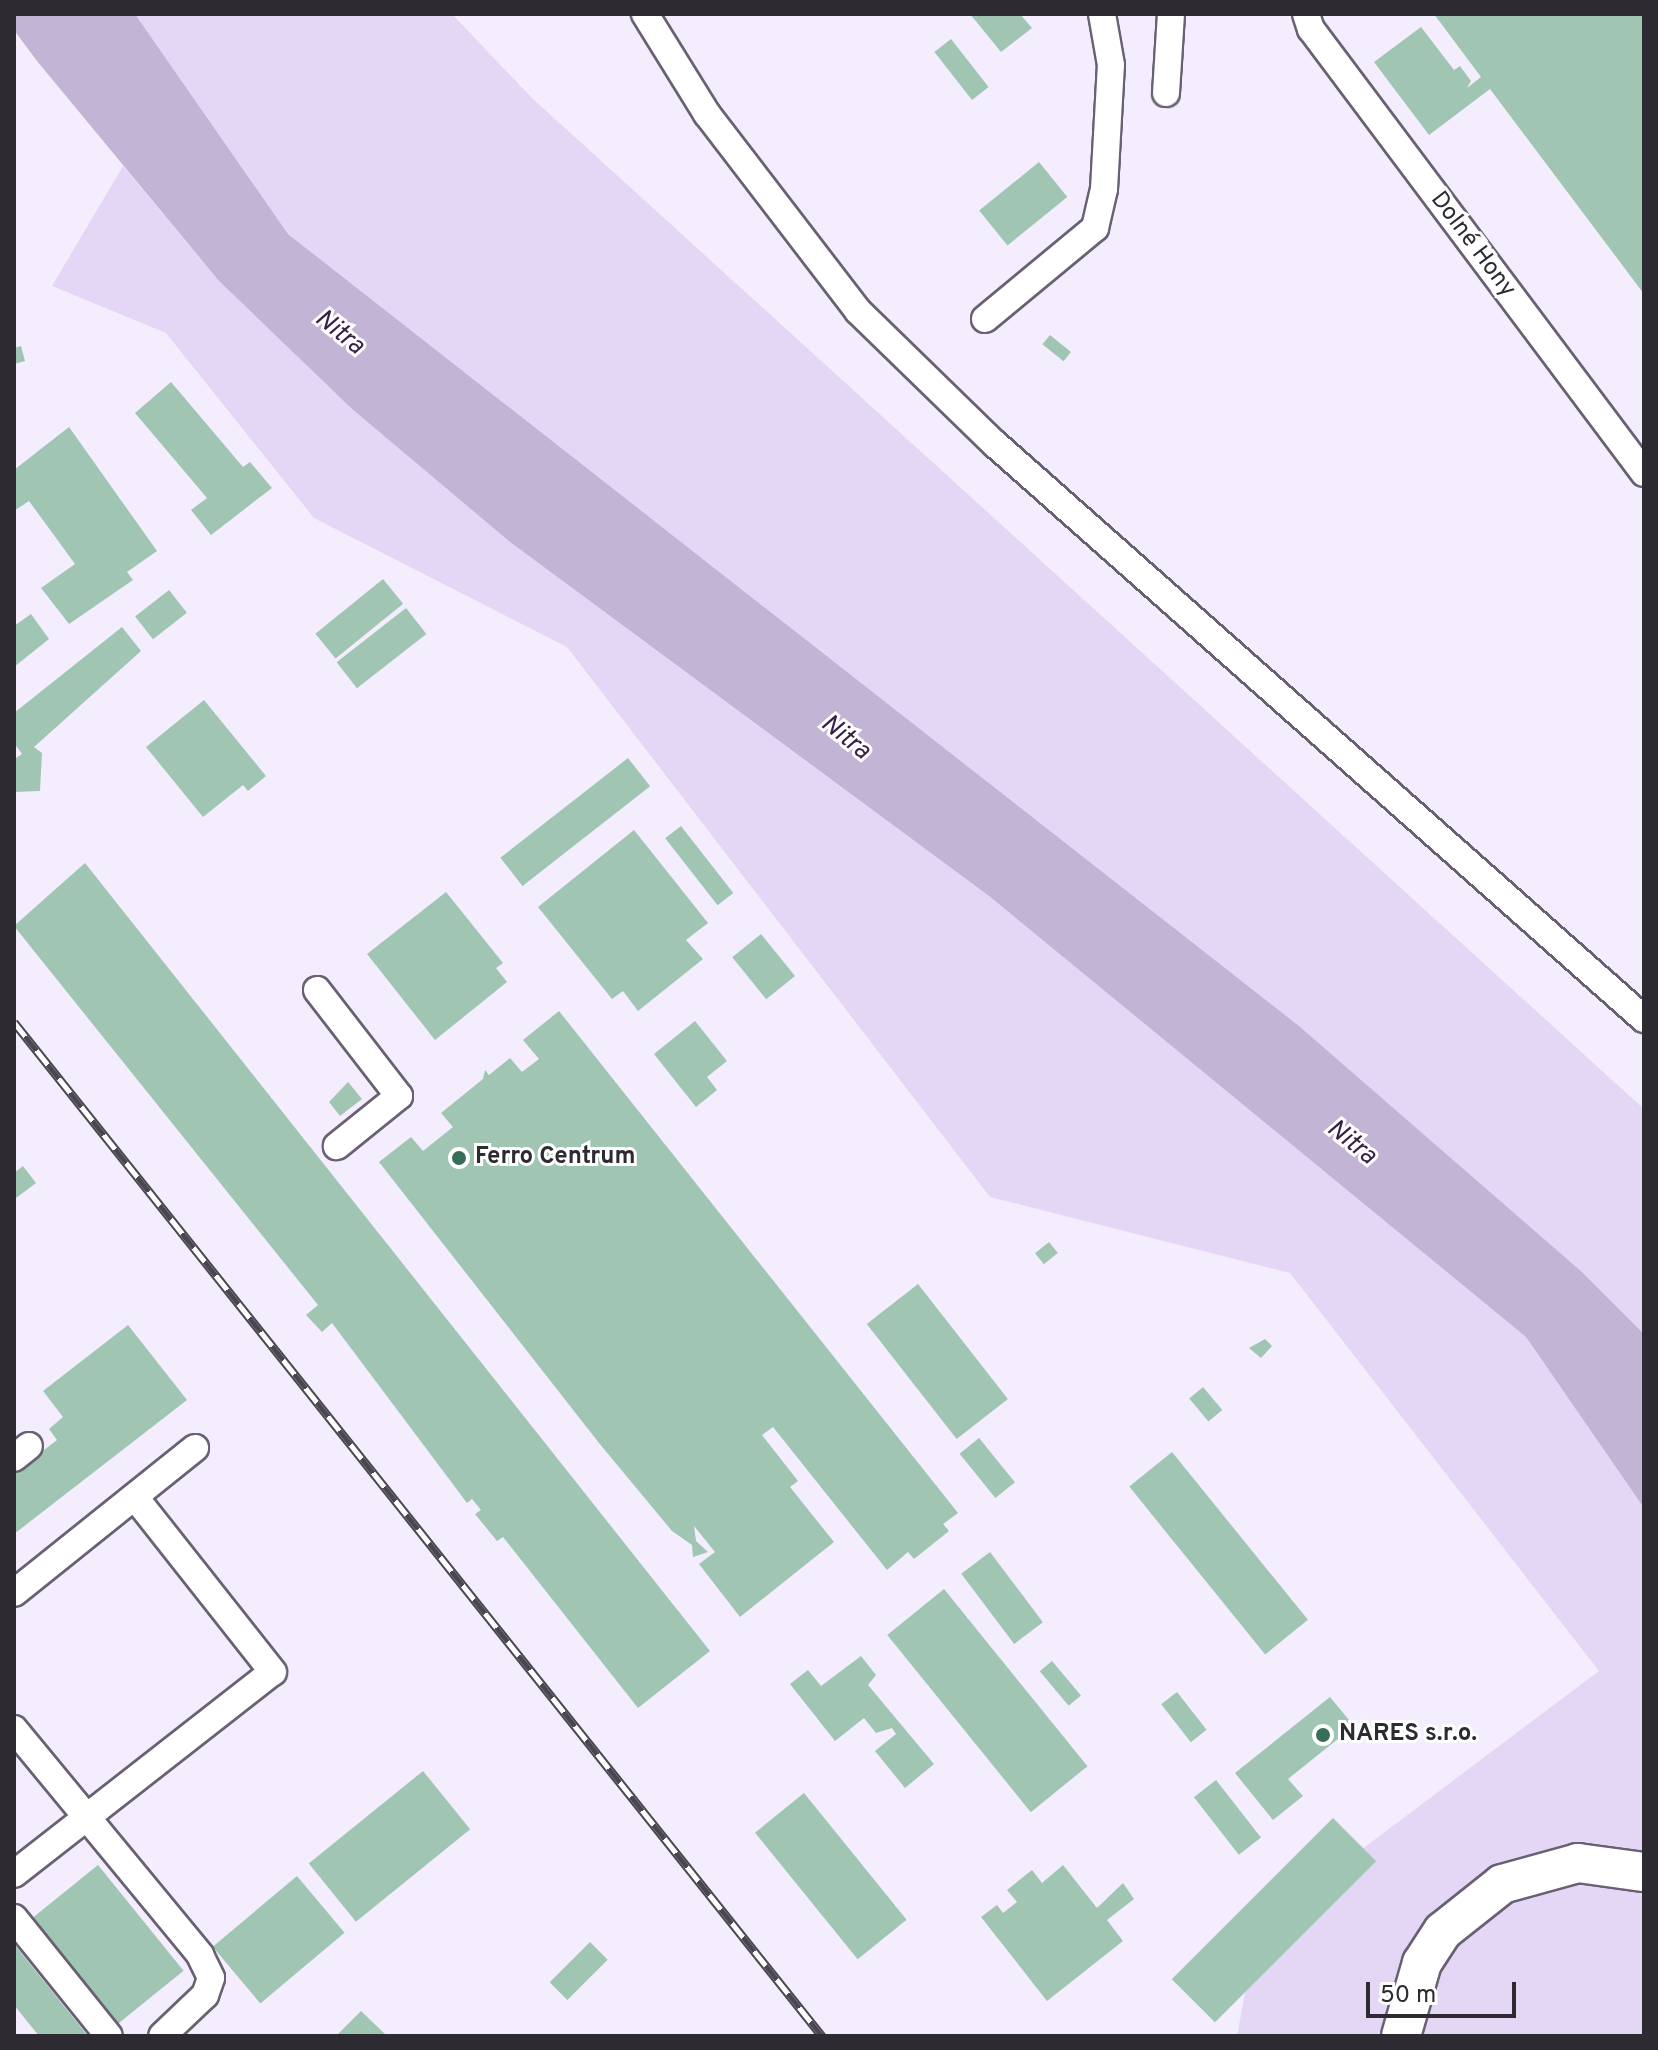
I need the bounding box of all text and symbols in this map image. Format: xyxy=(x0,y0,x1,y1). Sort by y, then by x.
street label: Dolné Hony xyxy=(1423,187,1521,303)
water label: Nitra xyxy=(308,304,370,362)
water label: Nitra xyxy=(814,709,876,767)
water label: Nitra xyxy=(1320,1114,1382,1172)
place label: Ferro Centrum xyxy=(475,1144,635,1172)
marker: Ferro Centrum xyxy=(450,1149,468,1167)
place label: NARES s.r.o. xyxy=(1339,1721,1477,1749)
marker: NARES s.r.o. xyxy=(1314,1726,1332,1744)
scale bar xyxy=(1370,1966,1520,2016)
text: 50 m xyxy=(1380,1981,1436,2011)

